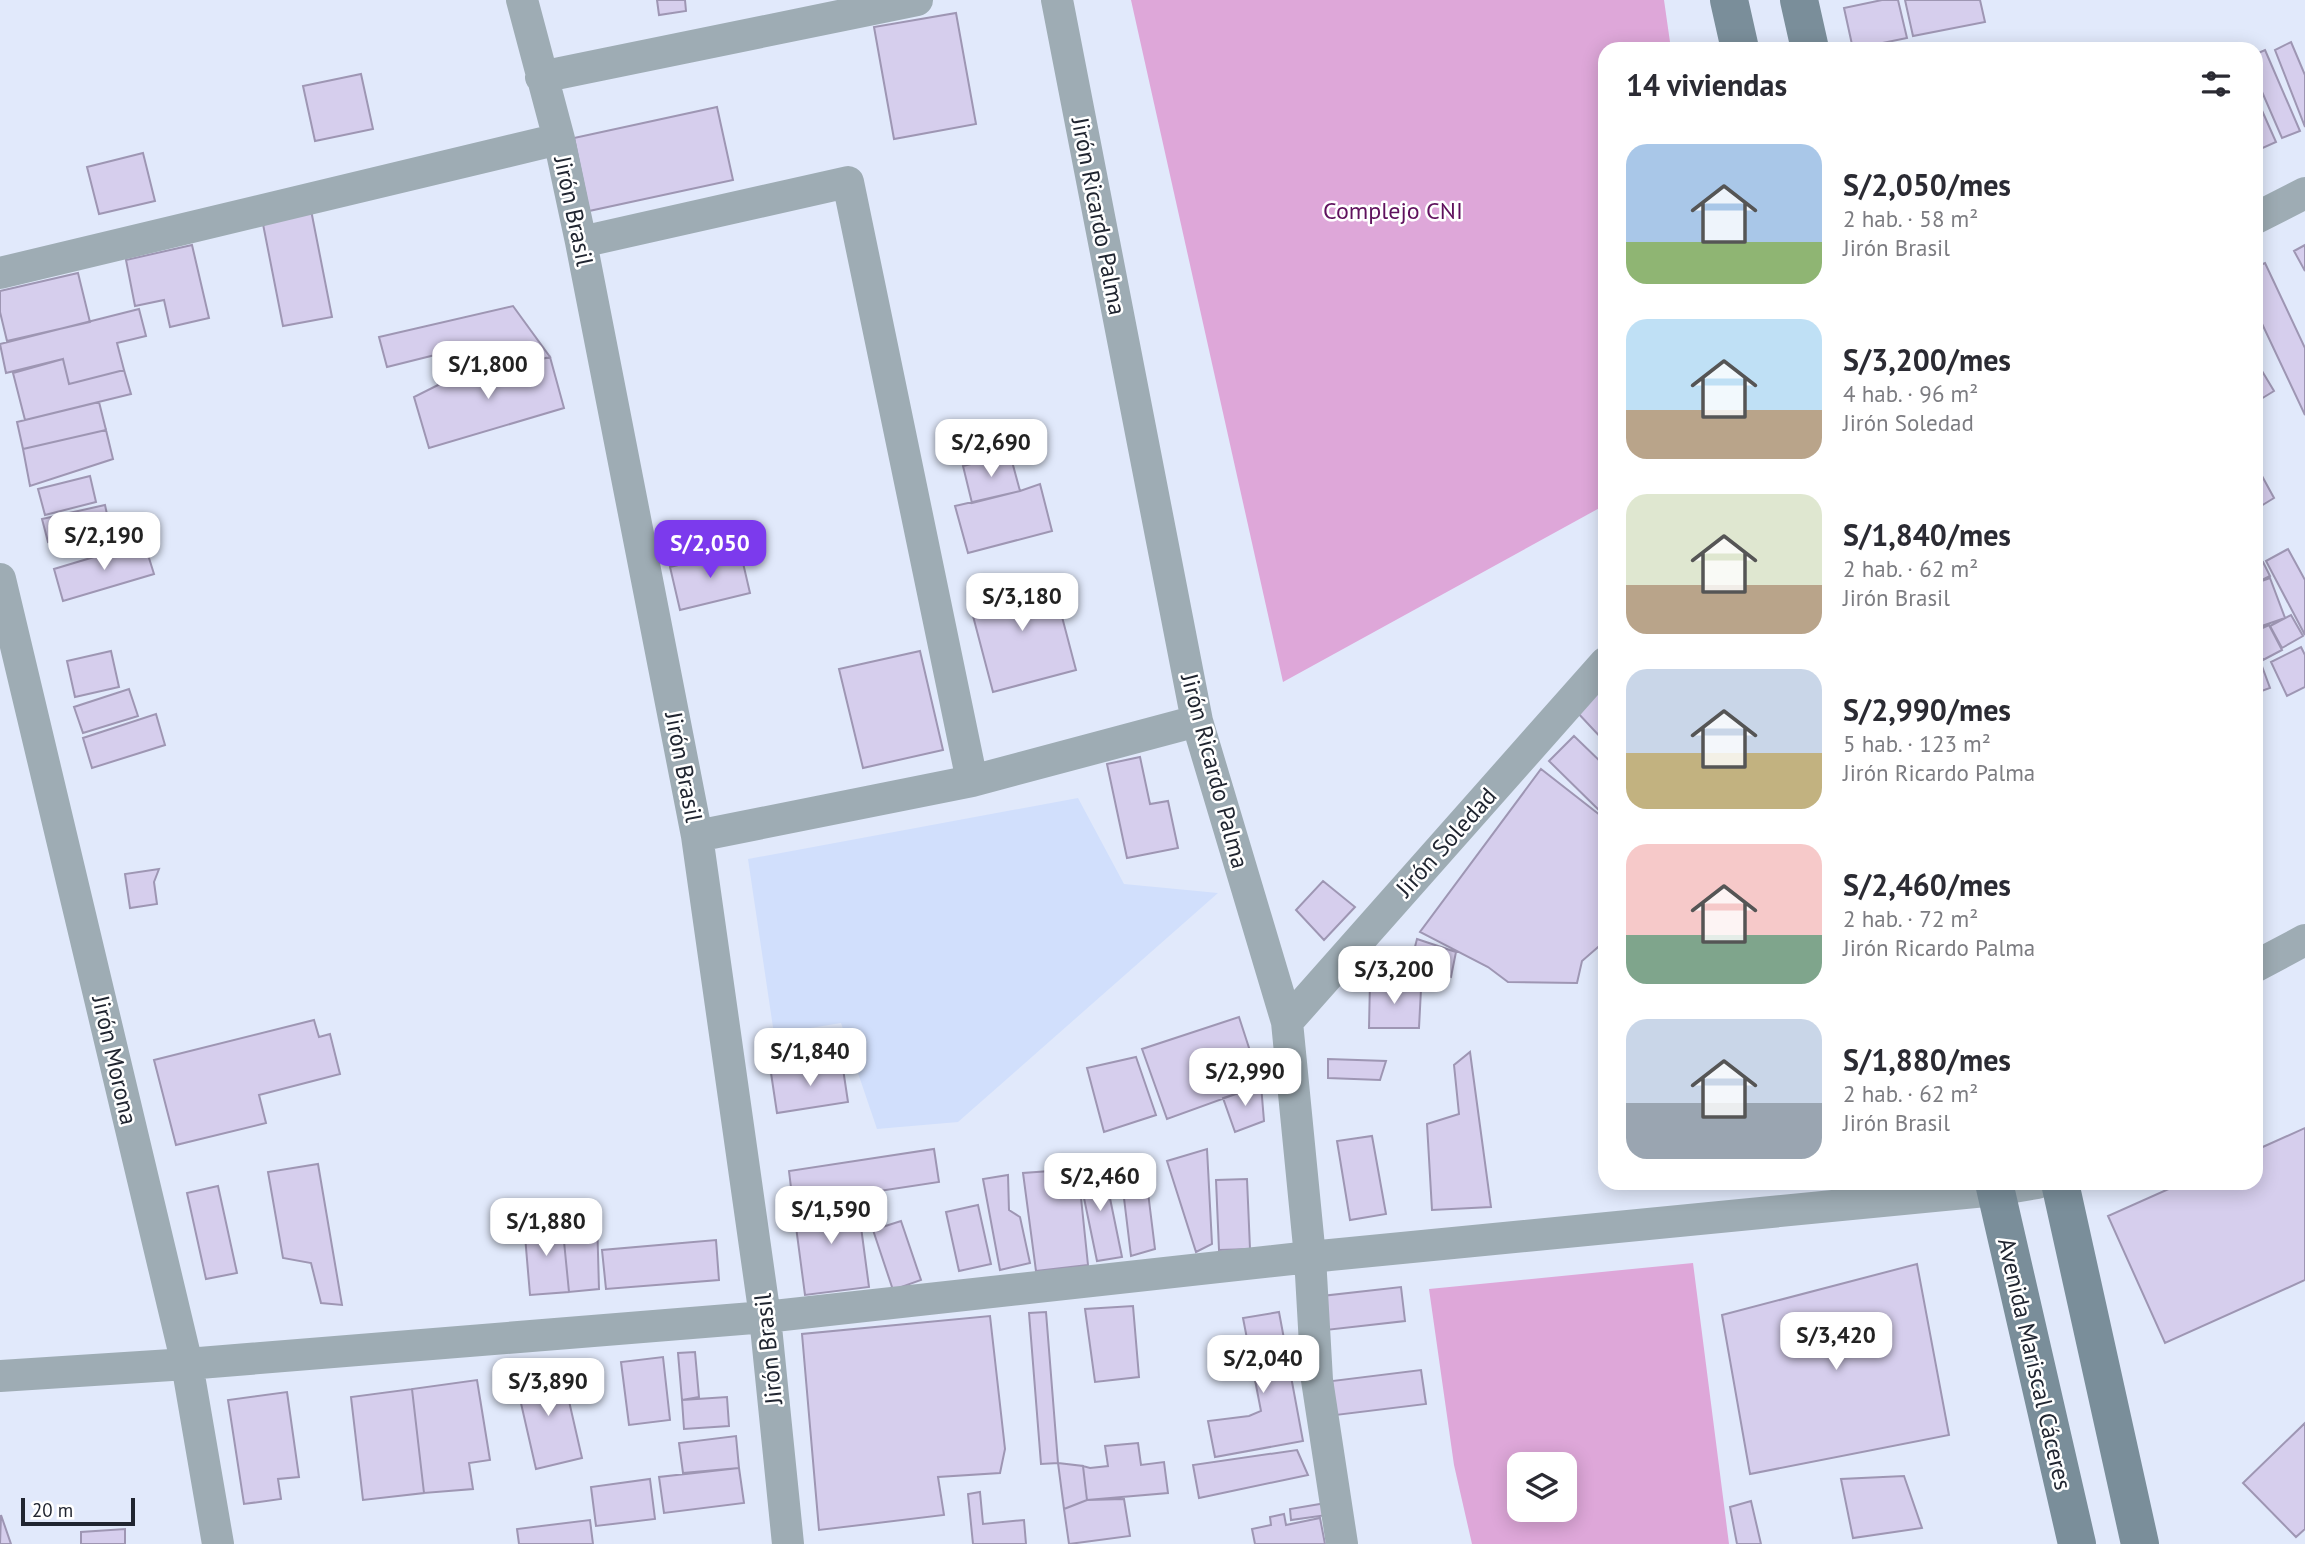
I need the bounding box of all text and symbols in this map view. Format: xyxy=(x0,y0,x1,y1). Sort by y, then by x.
text: 14 viviendas xyxy=(1626,65,1787,104)
icon: filters xyxy=(2197,65,2235,103)
street label: Jirón Ricardo Palma xyxy=(1064,114,1133,317)
street label: Jirón Brasil xyxy=(547,152,601,269)
text: S/2,050/mes xyxy=(1843,165,2011,204)
icon: home xyxy=(1682,172,1766,256)
park label: Complejo CNI xyxy=(1323,195,1463,226)
text: 2 hab. · 58 m² xyxy=(1843,204,1978,233)
text: Jirón Brasil xyxy=(1843,233,1950,262)
text: S/3,200/mes xyxy=(1843,340,2011,379)
pin: S/1,800 xyxy=(423,342,553,401)
icon: home xyxy=(1682,347,1766,431)
text: S/1,800 xyxy=(448,349,528,378)
text: 4 hab. · 96 m² xyxy=(1843,379,1978,408)
text: Jirón Soledad xyxy=(1843,408,1974,437)
pin: S/2,690 xyxy=(926,420,1056,479)
text: S/2,690 xyxy=(951,427,1031,456)
pin: S/2,190 xyxy=(39,512,169,572)
text: S/1,840/mes xyxy=(1843,515,2011,554)
text: S/2,190 xyxy=(64,520,144,549)
pin: S/2,050 xyxy=(645,520,775,580)
icon: home xyxy=(1682,522,1766,606)
text: S/2,050 xyxy=(670,528,750,557)
text: 2 hab. · 62 m² xyxy=(1843,554,1978,583)
pin: S/3,180 xyxy=(957,574,1087,633)
text: S/3,180 xyxy=(982,581,1062,610)
text: Jirón Brasil xyxy=(1843,583,1950,612)
street label: Jirón Ricardo Palma xyxy=(1174,669,1256,872)
text: S/2,990/mes xyxy=(1843,690,2011,729)
icon: home xyxy=(1682,697,1766,781)
street label: Jirón Brasil xyxy=(658,708,710,825)
text: 5 hab. · 123 m² xyxy=(1843,729,1991,758)
text: Jirón Ricardo Palma xyxy=(1843,758,2035,787)
street label: Jirón Soledad xyxy=(1388,781,1503,904)
text: S/2,460/mes xyxy=(1843,865,2011,904)
icon: home xyxy=(1682,872,1766,956)
text: 2 hab. · 72 m² xyxy=(1843,904,1978,933)
text: Jirón Ricardo Palma xyxy=(1843,933,2035,962)
pin: S/3,200 xyxy=(1329,946,1459,1006)
text: S/3,200 xyxy=(1354,954,1434,983)
street label: Jirón Morona xyxy=(85,991,145,1128)
pin: S/1,840 xyxy=(745,1028,875,1088)
text: S/1,840 xyxy=(770,1036,850,1065)
text: S/1,880/mes xyxy=(1843,1040,2011,1079)
icon: home xyxy=(1682,1047,1766,1131)
pin: S/2,990 xyxy=(1180,1048,1310,1108)
text: S/2,990 xyxy=(1205,1056,1285,1085)
text: 2 hab. · 62 m² xyxy=(1843,1079,1978,1108)
text: Jirón Brasil xyxy=(1843,1108,1950,1137)
pin: S/2,460 xyxy=(1035,1154,1165,1213)
text: S/2,460 xyxy=(1060,1161,1140,1190)
pin: S/1,590 xyxy=(766,1186,896,1246)
text: S/1,590 xyxy=(791,1194,871,1223)
pin: S/1,880 xyxy=(481,1198,611,1258)
text: S/1,880 xyxy=(506,1206,586,1235)
street label: Avenida Mariscal Cáceres xyxy=(1991,1235,2079,1493)
street label: Jirón Brasil xyxy=(747,1292,789,1407)
pin: S/3,420 xyxy=(1771,1312,1901,1372)
text: S/3,420 xyxy=(1796,1320,1876,1349)
pin: S/2,040 xyxy=(1198,1336,1328,1395)
text: S/2,040 xyxy=(1223,1343,1303,1372)
pin: S/3,890 xyxy=(483,1358,613,1418)
text: S/3,890 xyxy=(508,1366,588,1395)
map controls xyxy=(1507,1452,1577,1522)
button: layers xyxy=(1507,1452,1577,1522)
scale bar xyxy=(21,1495,135,1527)
text: 20 m xyxy=(32,1498,73,1522)

